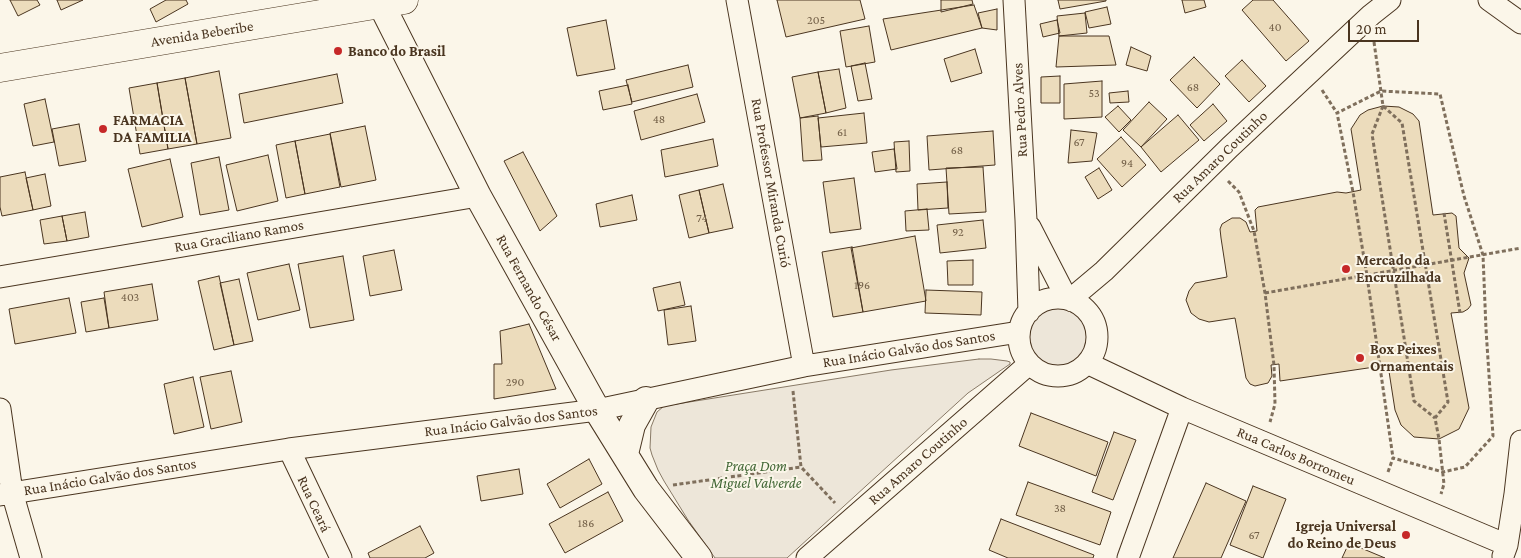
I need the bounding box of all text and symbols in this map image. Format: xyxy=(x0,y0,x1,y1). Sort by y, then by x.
scale bar xyxy=(1351,10,1422,42)
house number: 205 xyxy=(807,13,825,27)
street label: Avenida Beberibe xyxy=(149,17,255,51)
house number: 40 xyxy=(1269,20,1281,34)
text: 20 m xyxy=(1356,21,1387,37)
place label: Banco do Brasil xyxy=(348,42,446,60)
marker: Banco do Brasil xyxy=(332,45,344,57)
street label: Rua Pedro Alves xyxy=(1009,62,1031,158)
house number: 68 xyxy=(1187,80,1199,94)
house number: 53 xyxy=(1088,86,1100,100)
street label: Rua Professor Miranda Curió xyxy=(747,97,795,269)
street label: Rua Amaro Coutinho xyxy=(1169,107,1271,207)
place label: FARMACIA DA FAMILIA xyxy=(113,111,192,146)
house number: 48 xyxy=(653,112,665,126)
marker: FARMACIA DA FAMILIA xyxy=(97,123,109,135)
house number: 61 xyxy=(837,125,847,139)
house number: 67 xyxy=(1073,135,1085,149)
house number: 68 xyxy=(951,143,963,157)
house number: 94 xyxy=(1121,156,1133,170)
house number: 74 xyxy=(696,211,708,225)
street label: Rua Graciliano Ramos xyxy=(173,216,305,256)
house number: 92 xyxy=(952,225,964,239)
street label: Rua Fernando César xyxy=(492,231,566,345)
place label: Mercado da Encruzilhada xyxy=(1356,251,1441,286)
marker: Mercado da Encruzilhada xyxy=(1340,263,1352,275)
house number: 196 xyxy=(854,278,870,292)
house number: 403 xyxy=(121,290,139,304)
street label: Rua Inácio Galvão dos Santos xyxy=(821,326,997,372)
place label: Box Peixes Ornamentais xyxy=(1370,340,1454,375)
marker: Box Peixes Ornamentais xyxy=(1354,352,1366,364)
house number: 290 xyxy=(506,375,524,389)
street label: Rua Inácio Galvão dos Santos xyxy=(423,401,599,441)
street label: Rua Amaro Coutinho xyxy=(865,413,971,509)
street label: Rua Carlos Borromeu xyxy=(1234,423,1358,489)
street label: Rua Inácio Galvão dos Santos xyxy=(22,454,198,500)
park label: Praça Dom Miguel Valverde xyxy=(711,457,801,492)
street label: Rua Ceará xyxy=(293,473,335,535)
house number: 38 xyxy=(1054,501,1066,515)
house number: 186 xyxy=(578,516,594,530)
place label: Igreja Universal do Reino de Deus xyxy=(1288,517,1396,552)
house number: 67 xyxy=(1248,528,1260,542)
marker: Igreja Universal do Reino de Deus xyxy=(1400,529,1412,541)

